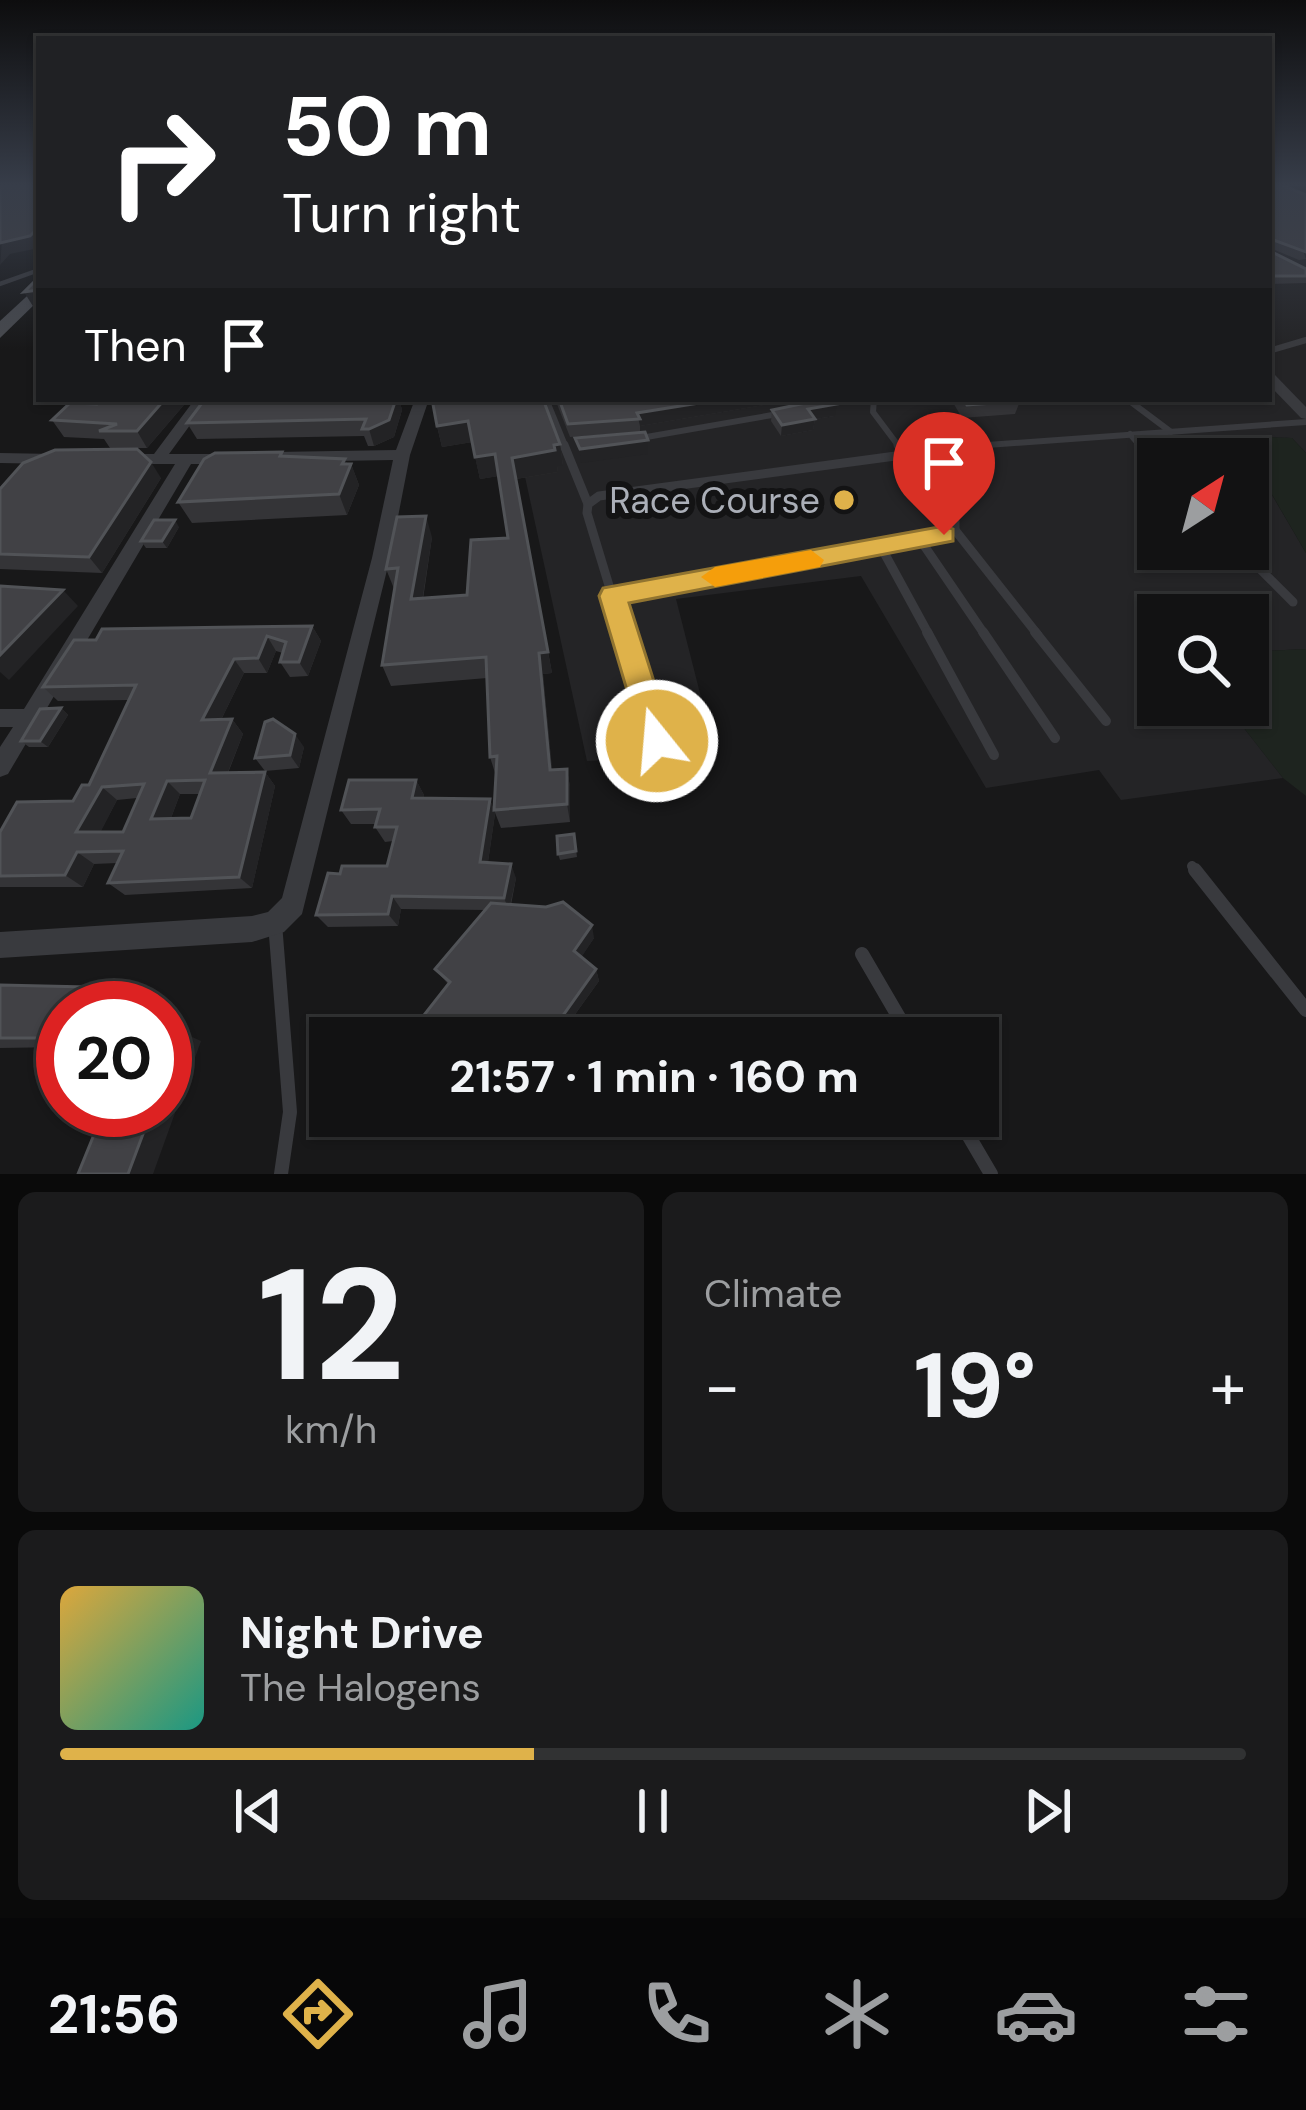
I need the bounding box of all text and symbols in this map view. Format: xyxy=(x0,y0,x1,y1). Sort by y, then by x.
text: 50 m xyxy=(282,72,492,181)
icon: right xyxy=(84,84,240,240)
text: Turn right xyxy=(282,178,521,249)
icon: arrive xyxy=(211,312,277,378)
text: Then xyxy=(84,316,187,375)
pin xyxy=(893,412,995,535)
icon: arrive xyxy=(911,430,977,496)
north arrow xyxy=(1137,438,1269,570)
map controls xyxy=(1137,438,1269,726)
place label: Race Course xyxy=(609,477,820,524)
marker: Race Course xyxy=(831,487,857,513)
button: search xyxy=(1137,594,1269,726)
position arrow xyxy=(594,678,720,804)
speed limit sign: 20 xyxy=(36,981,192,1137)
text: 21:57 · 1 min · 160 m xyxy=(449,1047,859,1106)
text: 12 xyxy=(258,1224,404,1427)
text: Climate xyxy=(704,1268,842,1319)
text: 19° xyxy=(914,1328,1036,1445)
text: − xyxy=(704,1344,740,1429)
text: + xyxy=(1210,1344,1246,1429)
text: km/h xyxy=(285,1404,377,1455)
text: Night Drive xyxy=(240,1603,484,1662)
text: The Halogens xyxy=(240,1662,481,1713)
icon: previous xyxy=(225,1778,291,1844)
icon: pause xyxy=(620,1778,686,1844)
icon: next xyxy=(1015,1778,1081,1844)
icon: directions xyxy=(276,1972,360,2056)
icon: music xyxy=(456,1972,540,2056)
icon: phone xyxy=(635,1972,719,2056)
icon: climate xyxy=(815,1972,899,2056)
icon: car xyxy=(994,1972,1078,2056)
icon: filters xyxy=(1174,1972,1258,2056)
text: 21:56 xyxy=(48,1979,180,2050)

